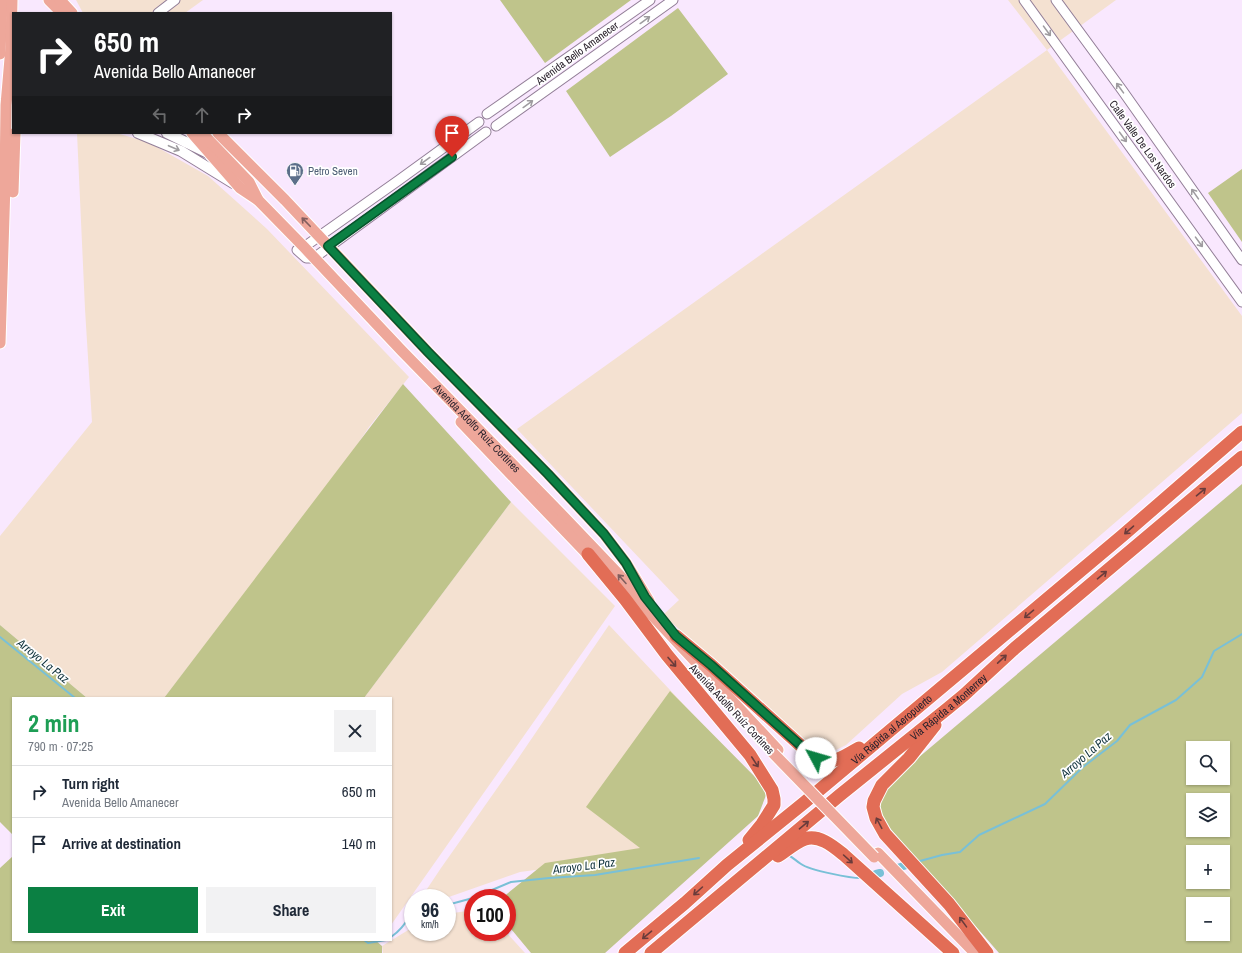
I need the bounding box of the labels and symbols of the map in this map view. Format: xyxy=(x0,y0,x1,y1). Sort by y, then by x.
one-way arrow xyxy=(639,16,650,24)
street label: Avenida Bello Amanecer xyxy=(532,18,621,88)
one-way arrow xyxy=(1043,26,1051,37)
one-way arrow xyxy=(1116,83,1124,94)
street label: Calle Valle De Los Nardos xyxy=(1106,97,1180,191)
one-way arrow xyxy=(522,100,533,108)
pin xyxy=(435,116,469,157)
one-way arrow xyxy=(1119,131,1127,142)
one-way arrow xyxy=(168,144,180,152)
one-way arrow xyxy=(419,157,430,165)
fuel station icon: Petro Seven xyxy=(285,161,305,186)
place label: Petro Seven xyxy=(308,164,358,178)
one-way arrow xyxy=(1191,189,1199,200)
one-way arrow xyxy=(301,217,311,227)
one-way arrow xyxy=(1195,237,1203,248)
street label: Avenida Adolfo Ruíz Cortines xyxy=(430,380,524,476)
one-way arrow xyxy=(1196,487,1207,496)
one-way arrow xyxy=(1124,525,1134,534)
one-way arrow xyxy=(1096,571,1107,580)
one-way arrow xyxy=(618,573,627,584)
one-way arrow xyxy=(1024,609,1034,618)
water label: Arroyo La Paz xyxy=(13,635,72,687)
one-way arrow xyxy=(997,655,1007,664)
one-way arrow xyxy=(668,656,677,667)
street label: Avenida Adolfo Ruíz Cortines xyxy=(686,660,778,757)
street label: Vía Rápida a Monterrey xyxy=(907,670,990,743)
street label: Vía Rápida al Aeropuerto xyxy=(848,691,935,767)
water label: Arroyo La Paz xyxy=(1056,728,1115,782)
position arrow xyxy=(795,737,837,779)
one-way arrow xyxy=(751,756,759,767)
one-way arrow xyxy=(875,817,882,829)
one-way arrow xyxy=(799,821,810,830)
water label: Arroyo La Paz xyxy=(551,854,616,878)
one-way arrow xyxy=(843,854,853,863)
one-way arrow xyxy=(694,886,704,895)
speed limit sign: 100 xyxy=(464,889,516,941)
one-way arrow xyxy=(958,917,967,928)
one-way arrow xyxy=(642,930,653,939)

